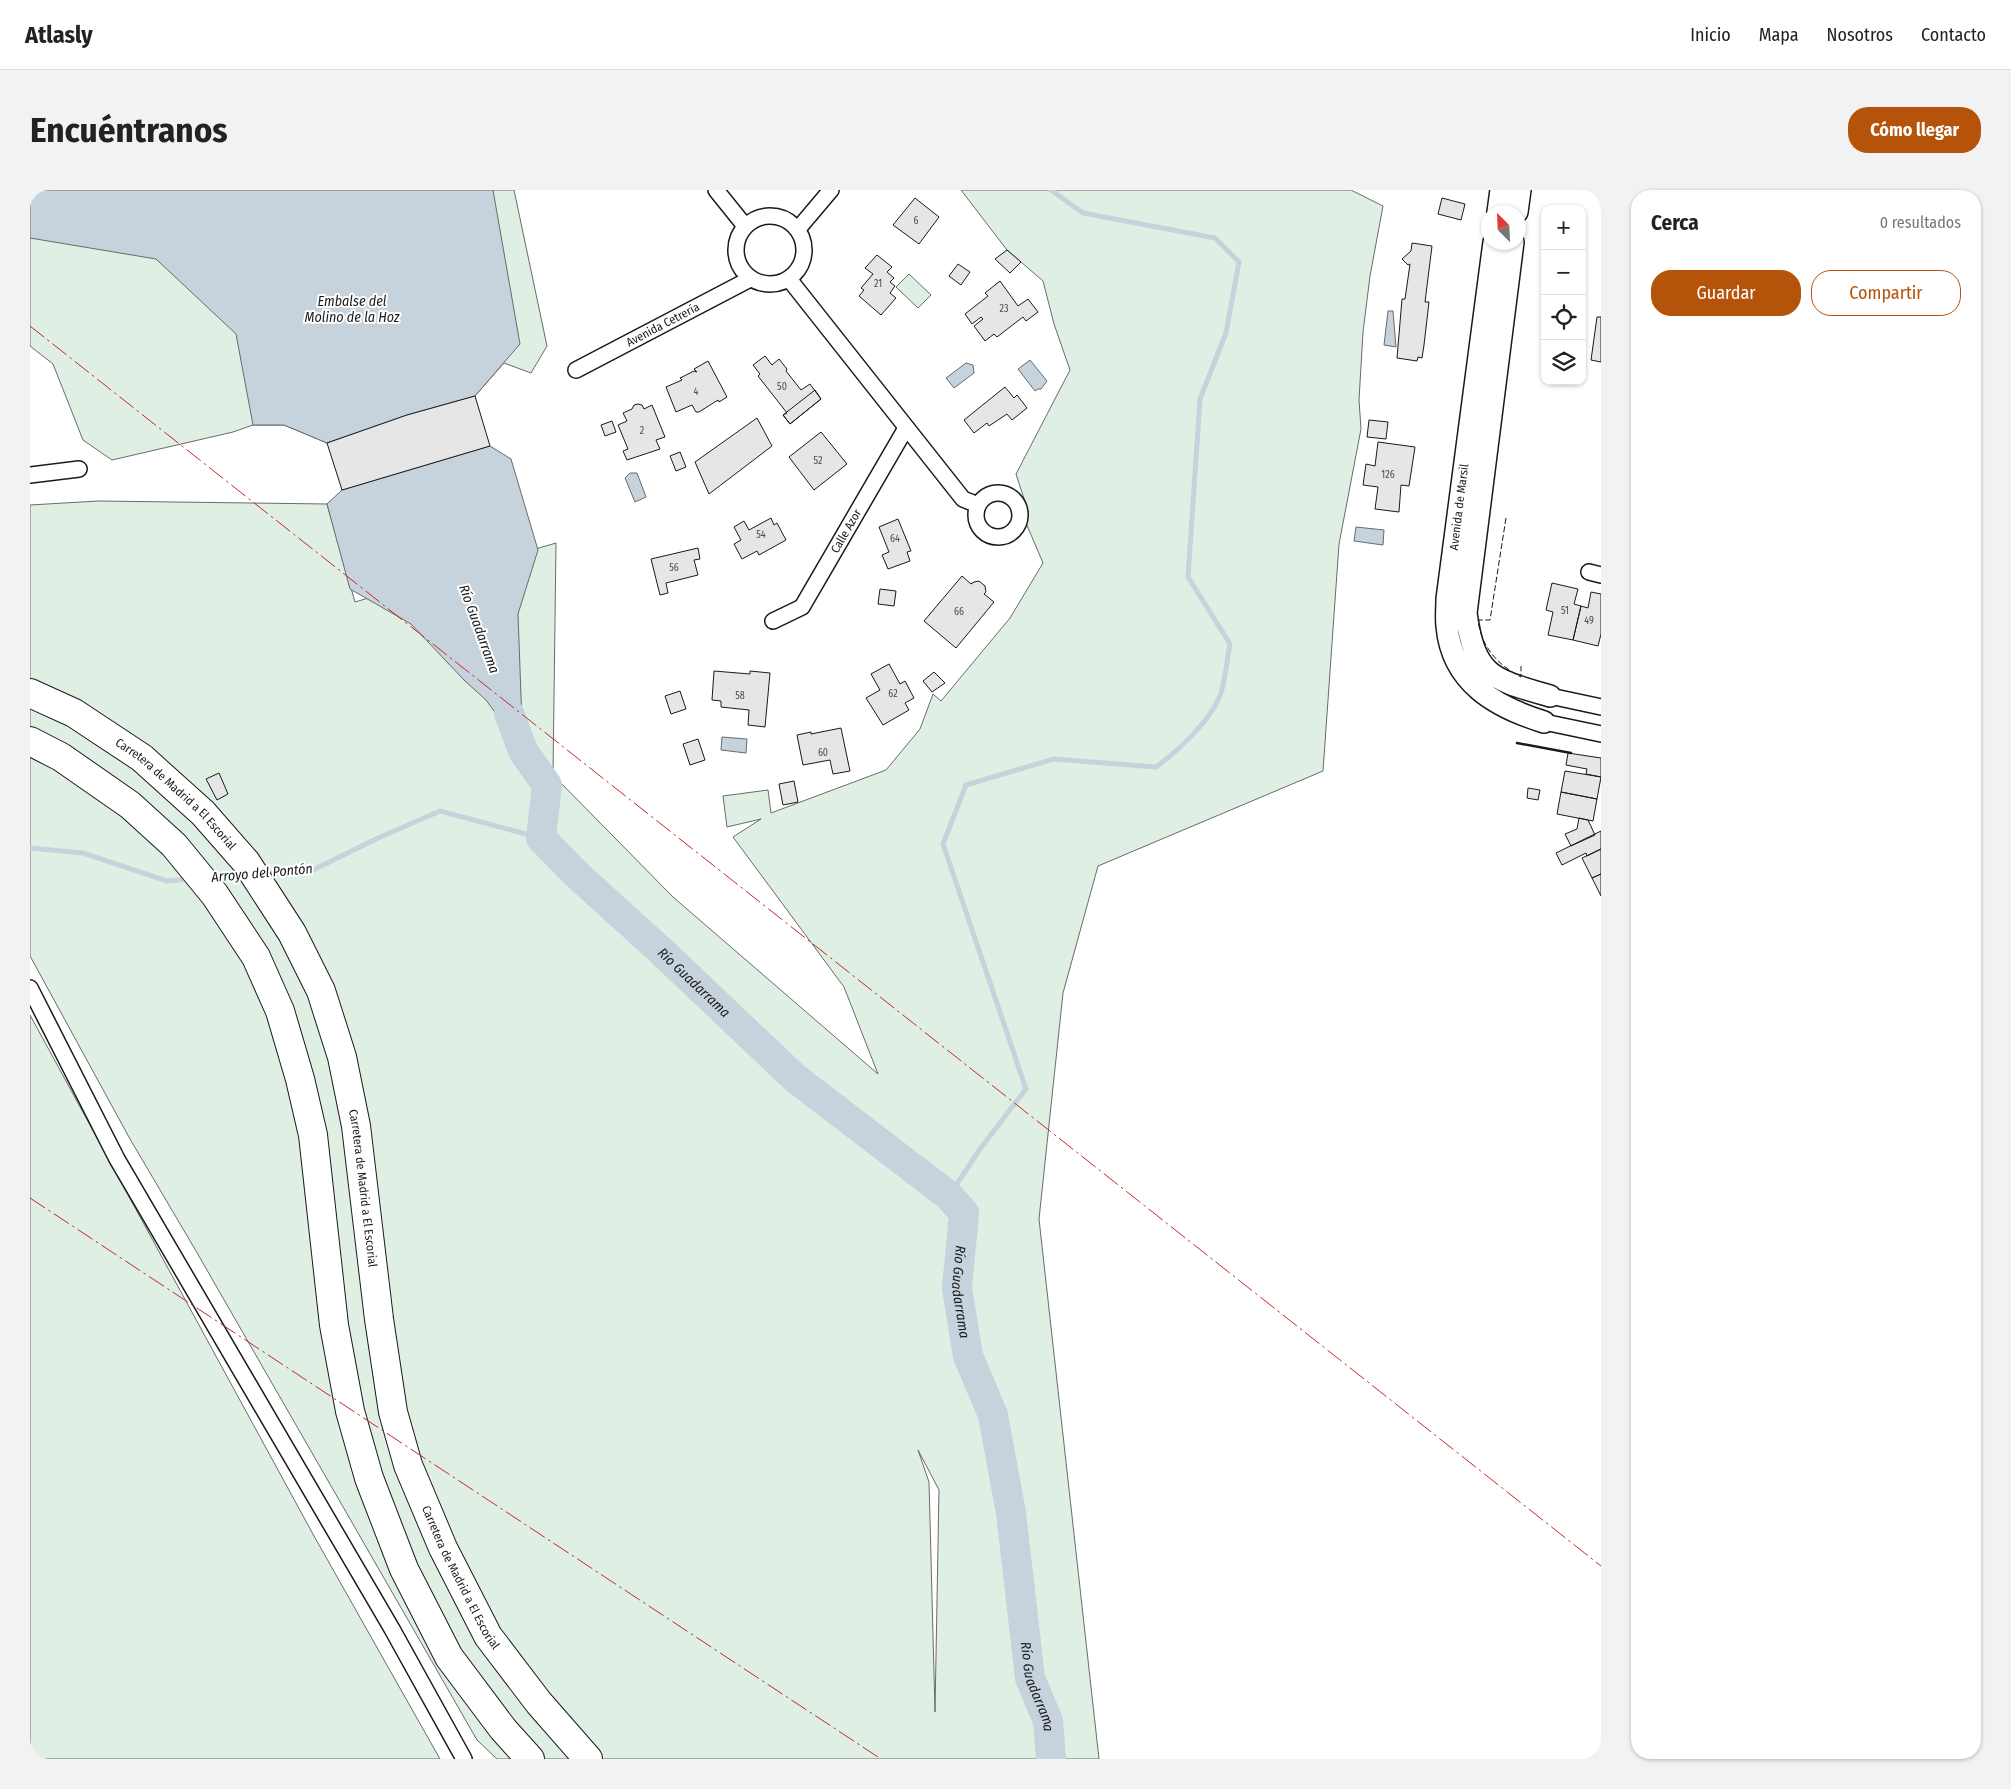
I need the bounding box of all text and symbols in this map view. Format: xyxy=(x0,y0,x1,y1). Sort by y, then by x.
text: Atlasly xyxy=(25,21,93,49)
text: Inicio xyxy=(1690,24,1731,46)
text: Mapa xyxy=(1759,24,1799,46)
text: Nosotros xyxy=(1827,24,1893,46)
text: Contacto xyxy=(1921,24,1986,46)
button: Cómo llegar xyxy=(1848,107,1981,153)
text: Encuéntranos xyxy=(30,109,228,151)
north arrow xyxy=(1481,205,1526,250)
map controls xyxy=(1541,205,1586,385)
button: + xyxy=(1541,205,1586,250)
text: Cerca xyxy=(1651,210,1699,236)
text: 0 resultados xyxy=(1880,213,1961,232)
house number: 6 xyxy=(914,215,919,227)
button: − xyxy=(1541,250,1586,295)
button: Guardar xyxy=(1651,270,1801,316)
button: Compartir xyxy=(1811,270,1961,316)
house number: 21 xyxy=(874,278,882,290)
water label: Embalse del Molino de la Hoz xyxy=(305,293,400,326)
button: locate xyxy=(1541,295,1586,340)
street label: Avenida Cetrería xyxy=(624,300,702,349)
house number: 23 xyxy=(1000,303,1009,315)
button: layers xyxy=(1541,340,1586,385)
house number: 50 xyxy=(777,381,787,393)
house number: 4 xyxy=(694,386,699,398)
house number: 2 xyxy=(640,425,645,437)
house number: 52 xyxy=(814,455,823,467)
street label: Avenida de Marsil xyxy=(1447,463,1471,551)
house number: 126 xyxy=(1381,469,1395,481)
street label: Calle Azor xyxy=(828,506,865,555)
house number: 54 xyxy=(756,529,766,541)
house number: 64 xyxy=(890,533,900,545)
house number: 56 xyxy=(669,562,679,574)
water label: Río Guadarrama xyxy=(455,582,503,676)
house number: 51 xyxy=(1561,605,1569,617)
house number: 66 xyxy=(954,606,964,618)
house number: 49 xyxy=(1584,615,1594,627)
house number: 62 xyxy=(888,688,898,700)
house number: 58 xyxy=(735,690,745,702)
street label: Carretera de Madrid a El Escorial xyxy=(113,735,239,853)
house number: 60 xyxy=(818,747,828,759)
water label: Arroyo del Pontón xyxy=(210,860,313,886)
water label: Río Guadarrama xyxy=(654,944,734,1021)
street label: Carretera de Madrid a El Escorial xyxy=(346,1108,380,1268)
water label: Río Guadarrama xyxy=(948,1245,974,1339)
street label: Carretera de Madrid a El Escorial xyxy=(419,1503,503,1652)
water label: Río Guadarrama xyxy=(1017,1641,1057,1732)

